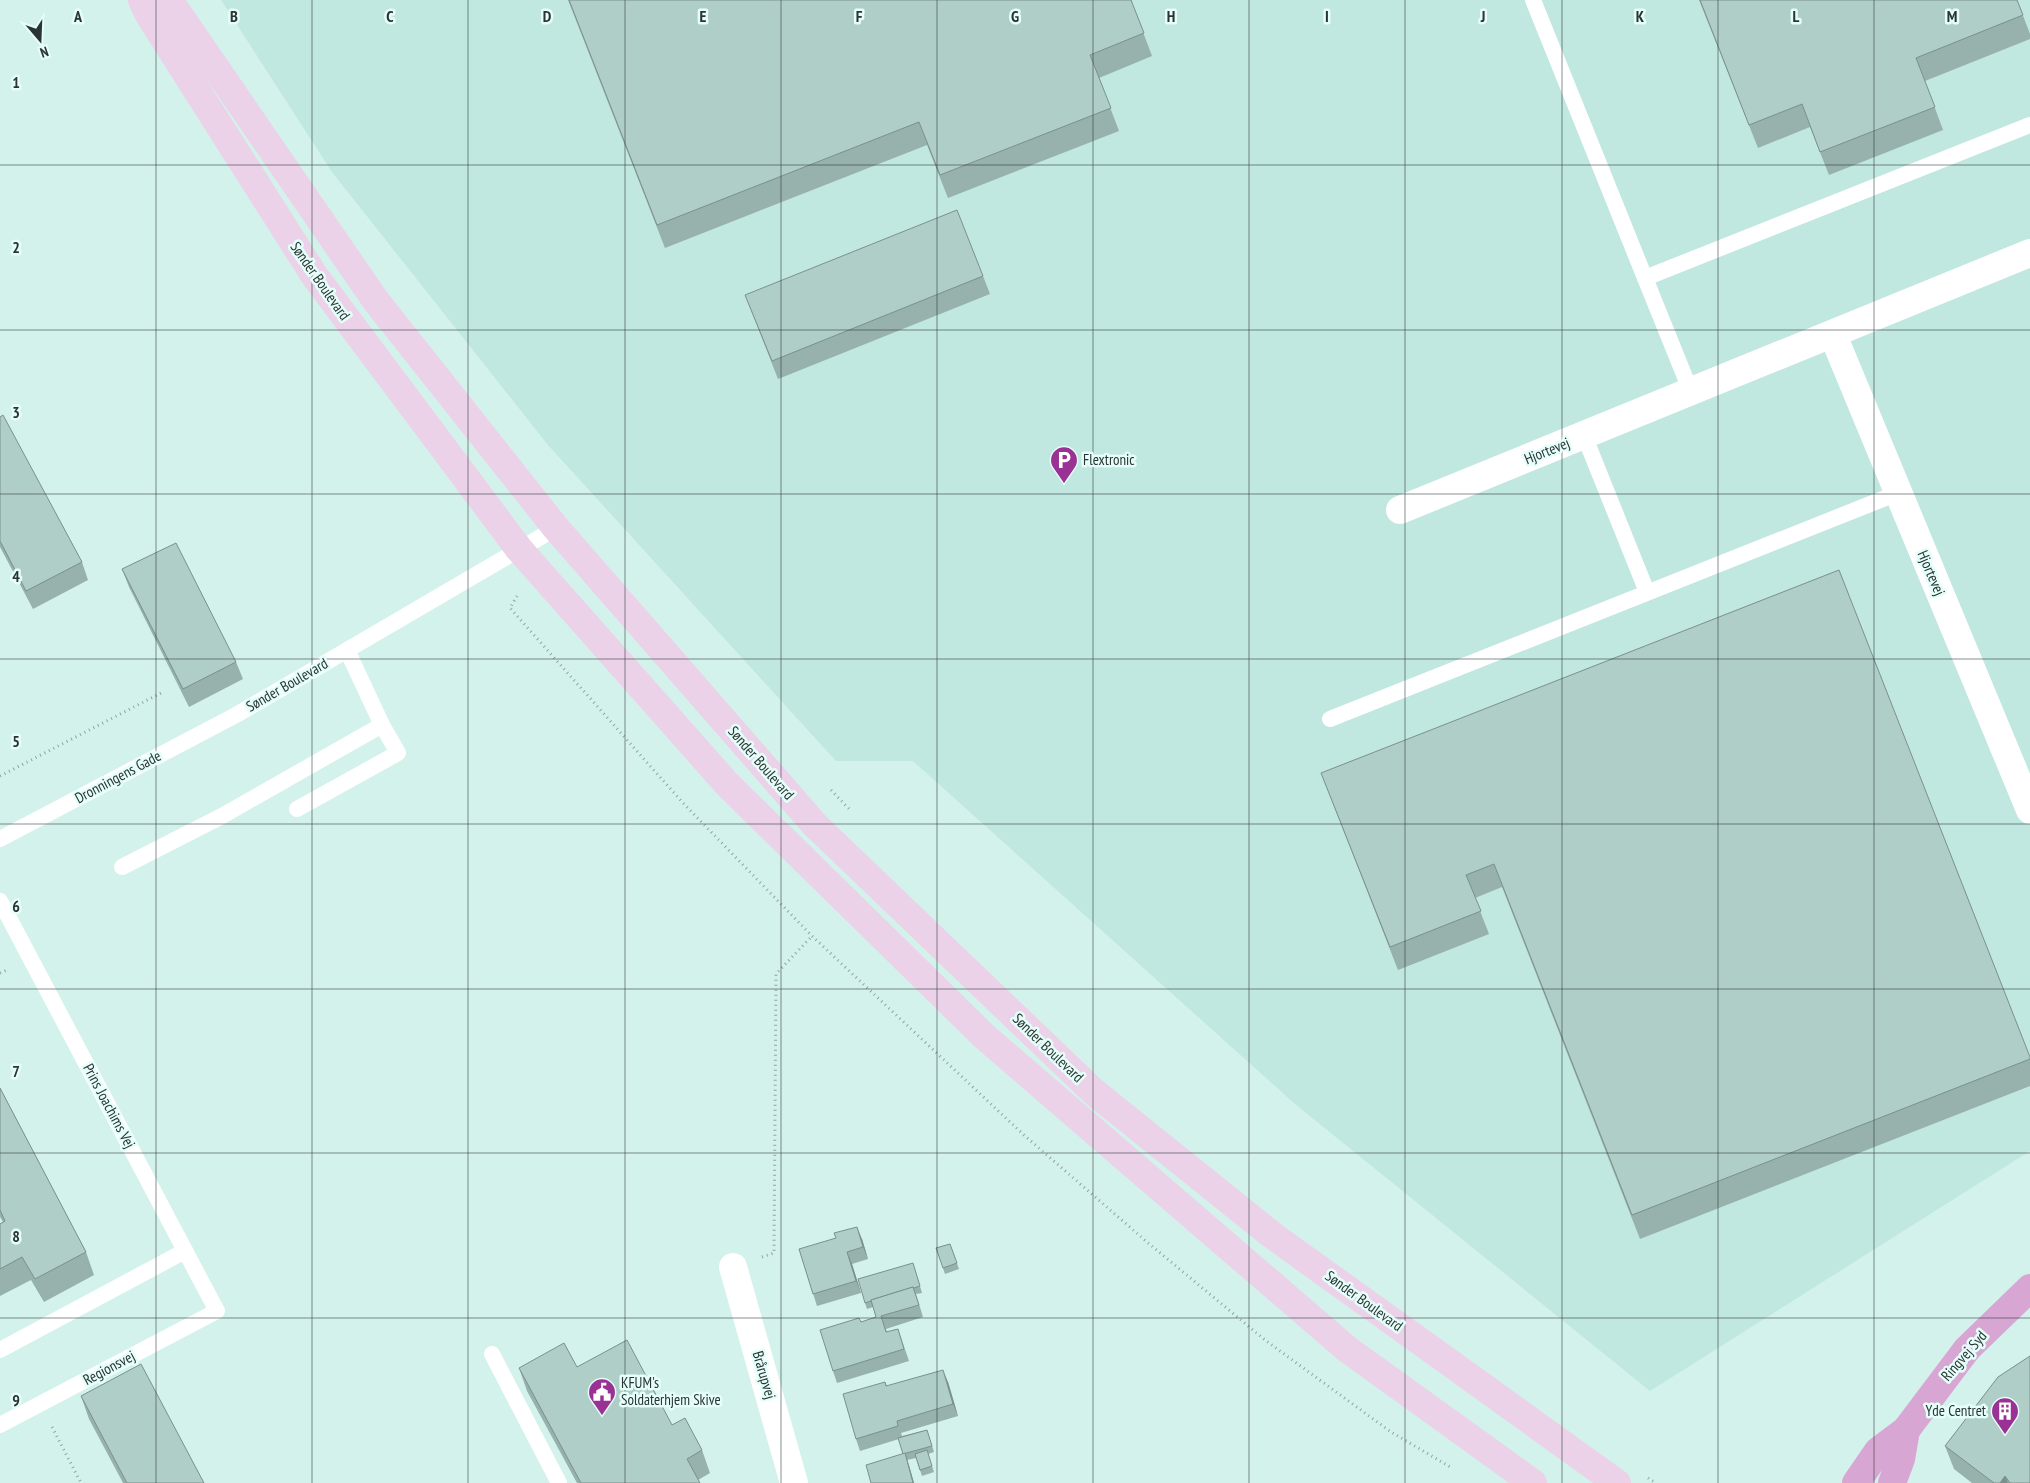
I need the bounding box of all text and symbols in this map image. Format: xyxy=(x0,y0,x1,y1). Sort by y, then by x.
text: A xyxy=(73,6,83,26)
text: B xyxy=(230,6,238,26)
text: C xyxy=(386,6,394,26)
text: D xyxy=(543,6,552,26)
text: E xyxy=(700,6,707,26)
text: F xyxy=(856,6,863,26)
text: G xyxy=(1011,6,1019,26)
text: H xyxy=(1167,6,1175,26)
text: I xyxy=(1325,6,1329,26)
text: J xyxy=(1480,6,1485,26)
text: K xyxy=(1636,6,1645,26)
text: L xyxy=(1793,6,1800,26)
text: M xyxy=(1947,6,1957,26)
north arrow xyxy=(15,15,65,65)
text: N xyxy=(38,43,51,62)
text: 1 xyxy=(12,72,20,92)
text: 2 xyxy=(12,237,20,257)
street label: Sønder Boulevard xyxy=(286,238,354,324)
text: 3 xyxy=(12,402,20,422)
street label: Hjortevej xyxy=(1521,433,1572,468)
parking icon: Flextronic xyxy=(1049,445,1079,484)
place label: Flextronic xyxy=(1083,450,1135,469)
street label: Hjortevej xyxy=(1913,547,1949,598)
text: 4 xyxy=(12,566,20,586)
street label: Sønder Boulevard xyxy=(242,653,331,716)
street label: Sønder Boulevard xyxy=(724,722,799,803)
text: 5 xyxy=(12,731,20,751)
street label: Dronningens Gade xyxy=(71,746,164,807)
text: 6 xyxy=(12,896,20,916)
street label: Sønder Boulevard xyxy=(1009,1009,1088,1086)
street label: Prins Joachims Vej xyxy=(79,1060,140,1151)
text: 7 xyxy=(12,1061,20,1081)
text: 8 xyxy=(12,1226,20,1246)
street label: Sønder Boulevard xyxy=(1322,1266,1407,1335)
street label: Ringvej Syd xyxy=(1937,1327,1991,1385)
street label: Regionsvej xyxy=(80,1346,138,1389)
street label: Brårupvej xyxy=(749,1348,780,1401)
place label: KFUM's Soldaterhjem Skive xyxy=(621,1373,721,1409)
public building icon: KFUM's Soldaterhjem Skive xyxy=(587,1377,617,1416)
text: 9 xyxy=(12,1390,20,1410)
building icon: Yde Centret xyxy=(1990,1396,2020,1435)
place label: Yde Centret xyxy=(1926,1401,1986,1420)

